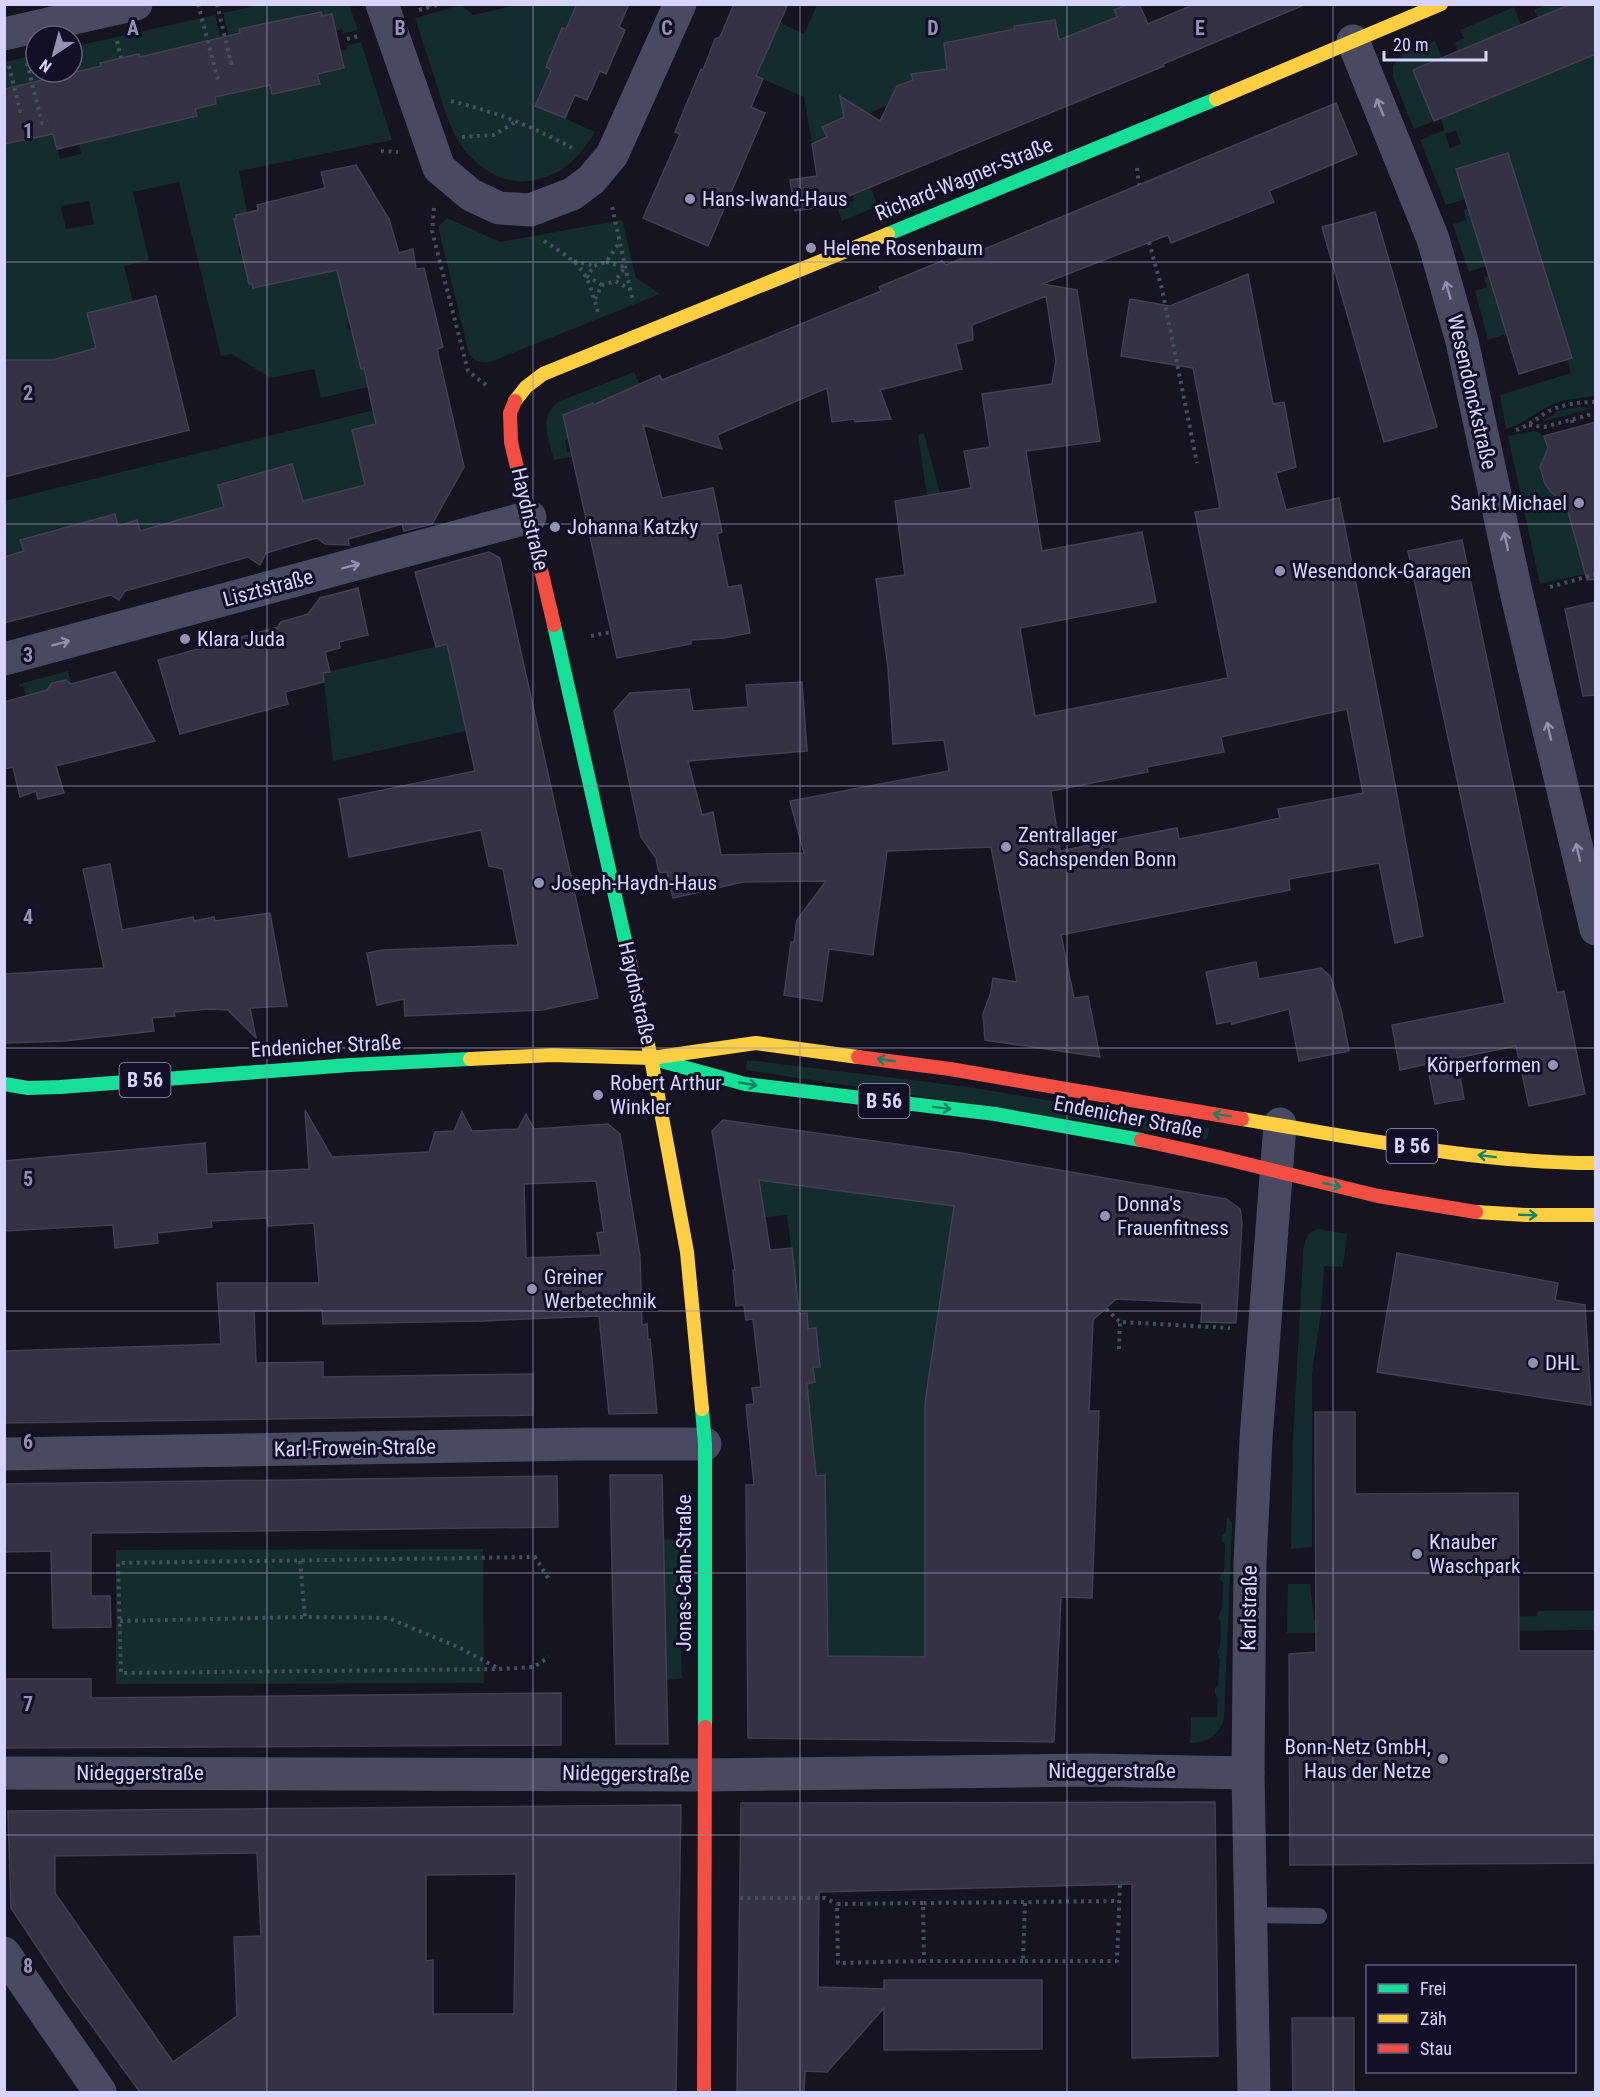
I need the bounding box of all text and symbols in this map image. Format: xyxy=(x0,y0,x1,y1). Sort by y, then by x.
text: A xyxy=(127,16,139,40)
text: B xyxy=(394,16,406,40)
text: C xyxy=(661,16,673,40)
text: D xyxy=(927,16,939,40)
text: E xyxy=(1195,16,1205,40)
north arrow xyxy=(24,24,84,84)
scale bar xyxy=(1384,24,1486,62)
text: 20 m xyxy=(1393,34,1428,55)
text: N xyxy=(36,55,55,76)
one-way arrow xyxy=(1374,98,1385,117)
text: 1 xyxy=(23,119,33,143)
street label: Richard-Wagner-Straße xyxy=(872,132,1056,226)
place label: Hans-Iwand-Haus xyxy=(702,187,848,211)
marker: Hans-Iwand-Haus xyxy=(683,192,697,206)
place label: Helene Rosenbaum xyxy=(823,236,983,260)
marker: Helene Rosenbaum xyxy=(804,241,818,255)
one-way arrow xyxy=(1442,281,1453,300)
street label: Wesendonckstraße xyxy=(1443,312,1502,472)
text: 2 xyxy=(23,381,33,405)
street label: Haydnstraße xyxy=(507,465,554,573)
place label: Sankt Michael xyxy=(1450,491,1567,515)
marker: Sankt Michael xyxy=(1572,496,1586,510)
place label: Johanna Katzky xyxy=(567,515,699,539)
marker: Johanna Katzky xyxy=(548,520,562,534)
one-way arrow xyxy=(1499,532,1511,551)
one-way arrow xyxy=(341,559,360,571)
place label: Wesendonck-Garagen xyxy=(1292,559,1472,583)
street label: Lisztstraße xyxy=(220,564,316,612)
marker: Wesendonck-Garagen xyxy=(1273,564,1287,578)
place label: Klara Juda xyxy=(197,627,285,651)
marker: Klara Juda xyxy=(178,632,192,646)
one-way arrow xyxy=(51,637,70,649)
text: 3 xyxy=(23,643,33,667)
one-way arrow xyxy=(1543,722,1555,741)
place label: Zentrallager Sachspenden Bonn xyxy=(1018,823,1176,871)
marker: Zentrallager Sachspenden Bonn xyxy=(999,840,1013,854)
one-way arrow xyxy=(1572,843,1583,862)
place label: Joseph-Haydn-Haus xyxy=(551,871,717,895)
marker: Joseph-Haydn-Haus xyxy=(532,876,546,890)
text: 4 xyxy=(23,905,33,929)
street label: Haydnstraße xyxy=(614,939,661,1047)
street label: Endenicher Straße xyxy=(250,1030,402,1062)
place label: Körperformen xyxy=(1427,1053,1541,1077)
one-way arrow xyxy=(876,1055,896,1066)
marker: Körperformen xyxy=(1546,1058,1560,1072)
road number: B 56 xyxy=(120,1063,170,1097)
place label: Robert Arthur Winkler xyxy=(610,1071,722,1119)
one-way arrow xyxy=(738,1079,757,1090)
road number: B 56 xyxy=(858,1084,910,1118)
marker: Robert Arthur Winkler xyxy=(591,1088,605,1102)
street label: Endenicher Straße xyxy=(1052,1091,1204,1143)
one-way arrow xyxy=(931,1102,951,1113)
one-way arrow xyxy=(1213,1110,1232,1121)
road number: B 56 xyxy=(1386,1129,1438,1163)
one-way arrow xyxy=(1477,1150,1497,1161)
text: 5 xyxy=(23,1167,33,1191)
one-way arrow xyxy=(1322,1180,1341,1192)
place label: Donna's Frauenfitness xyxy=(1117,1192,1229,1240)
marker: Donna's Frauenfitness xyxy=(1098,1209,1112,1223)
one-way arrow xyxy=(1518,1209,1538,1221)
place label: Greiner Werbetechnik xyxy=(544,1265,657,1313)
marker: Greiner Werbetechnik xyxy=(525,1282,539,1296)
place label: DHL xyxy=(1545,1351,1580,1375)
marker: DHL xyxy=(1526,1356,1540,1370)
text: 6 xyxy=(23,1430,33,1454)
street label: Karl-Frowein-Straße xyxy=(274,1435,436,1461)
street label: Jonas-Cahn-Straße xyxy=(672,1494,696,1652)
place label: Knauber Waschpark xyxy=(1429,1530,1521,1578)
marker: Knauber Waschpark xyxy=(1410,1547,1424,1561)
street label: Karlstraße xyxy=(1236,1565,1262,1651)
text: 7 xyxy=(23,1692,33,1716)
place label: Bonn-Netz GmbH, Haus der Netze xyxy=(1285,1735,1431,1783)
marker: Bonn-Netz GmbH, Haus der Netze xyxy=(1436,1752,1450,1766)
street label: Nideggerstraße xyxy=(1048,1759,1176,1783)
street label: Nideggerstraße xyxy=(76,1761,204,1785)
street label: Nideggerstraße xyxy=(562,1761,690,1787)
text: 8 xyxy=(23,1954,33,1978)
legend xyxy=(1366,1965,1576,2073)
text: Frei xyxy=(1420,1978,1446,1999)
text: Zäh xyxy=(1420,2008,1447,2029)
text: Stau xyxy=(1420,2038,1452,2059)

